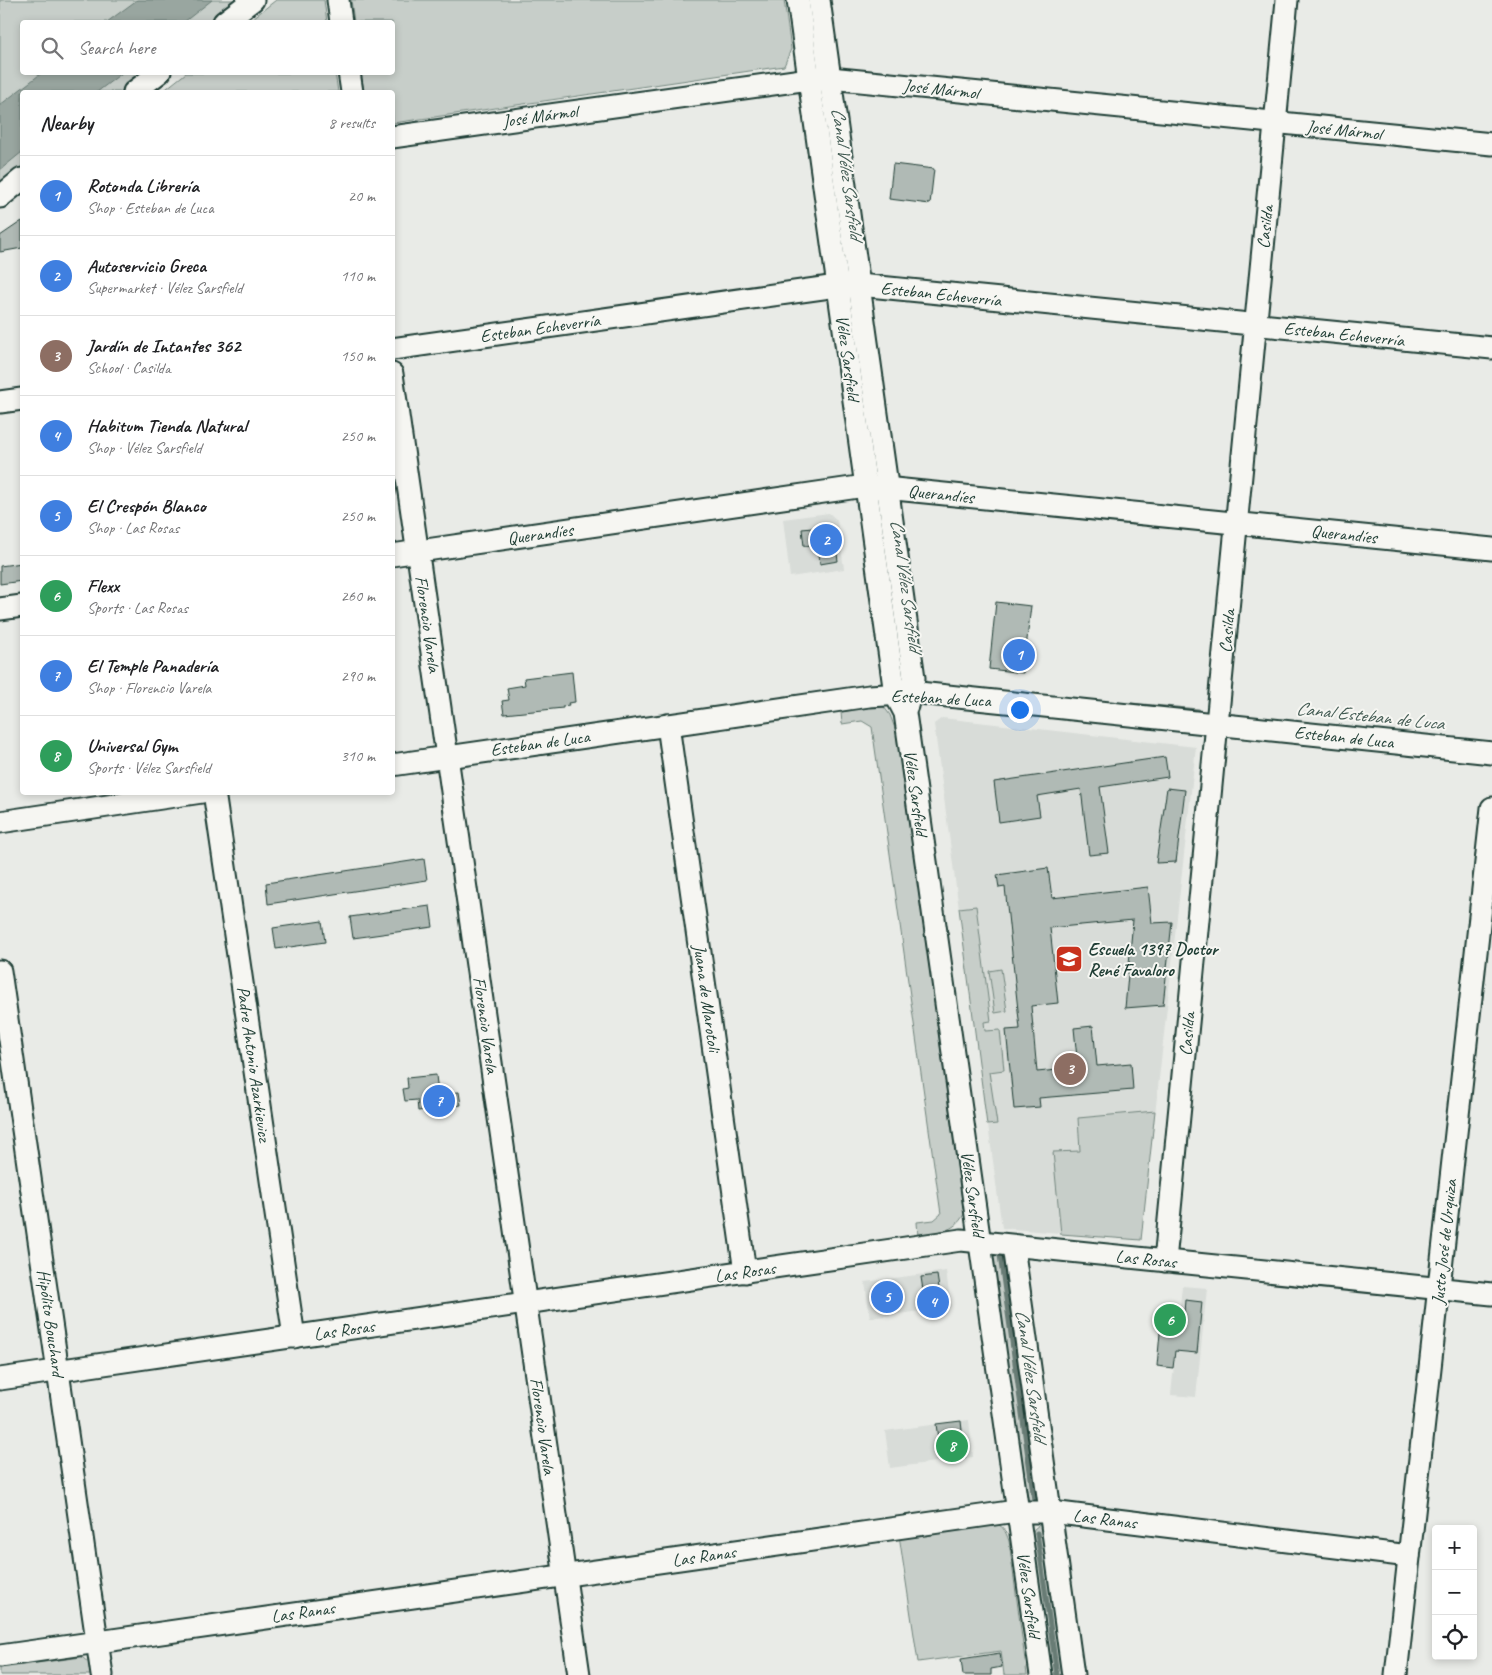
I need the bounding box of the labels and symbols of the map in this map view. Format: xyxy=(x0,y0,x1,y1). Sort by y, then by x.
street label: José Mármol xyxy=(901,74,983,104)
street label: José Mármol xyxy=(500,99,582,132)
water label: Canal Vélez Sarsfield xyxy=(826,106,869,246)
street label: José Mármol xyxy=(1304,115,1386,145)
street label: Casilda xyxy=(1252,203,1278,250)
street label: Esteban Echeverría xyxy=(880,277,1003,311)
street label: Esteban Echeverría xyxy=(479,309,602,347)
street label: Vélez Sarsfield xyxy=(831,314,865,405)
street label: Esteban Echeverría xyxy=(1283,317,1406,351)
street label: Querandíes xyxy=(907,480,977,509)
street label: Querandíes xyxy=(506,518,576,549)
water label: Canal Vélez Sarsfield xyxy=(885,518,928,658)
street label: Querandíes xyxy=(1310,520,1380,549)
pin: 2 xyxy=(810,521,842,559)
street label: Florencio Varela xyxy=(410,574,446,675)
street label: Casilda xyxy=(1214,607,1240,654)
pin: 1 xyxy=(1003,636,1035,674)
street label: Esteban de Luca xyxy=(891,684,993,712)
water label: Canal Esteban de Luca xyxy=(1295,696,1447,736)
your location xyxy=(1007,697,1033,723)
street label: Esteban de Luca xyxy=(1293,721,1397,753)
street label: Esteban de Luca xyxy=(489,725,593,761)
street label: Vélez Sarsfield xyxy=(899,749,933,840)
place label: Escuela 1397 Doctor René Favaloro xyxy=(1088,938,1220,981)
street label: Juana de Marotoli xyxy=(688,942,726,1056)
school or university icon: Escuela 1397 Doctor René Favaloro xyxy=(1054,944,1084,974)
street label: Florencio Varela xyxy=(468,975,504,1076)
street label: Padre Antonio Azarkievicz xyxy=(232,985,276,1145)
street label: Casilda xyxy=(1174,1010,1200,1057)
pin: 3 xyxy=(1054,1050,1086,1088)
pin: 7 xyxy=(423,1082,455,1120)
street label: Vélez Sarsfield xyxy=(956,1150,990,1241)
street label: Justo José de Urquiza xyxy=(1426,1177,1462,1307)
street label: Las Rosas xyxy=(1115,1245,1179,1273)
street label: Las Rosas xyxy=(713,1257,779,1287)
street label: Hipólito Bouchard xyxy=(33,1268,70,1381)
pin: 5 xyxy=(871,1278,903,1316)
pin: 4 xyxy=(917,1283,949,1321)
pin: 6 xyxy=(1154,1301,1186,1339)
water label: Canal Vélez Sarsfield xyxy=(1010,1308,1053,1448)
street label: Las Rosas xyxy=(312,1315,378,1345)
street label: Florencio Varela xyxy=(525,1376,561,1477)
pin: 8 xyxy=(936,1427,968,1465)
street label: Las Ranas xyxy=(1072,1504,1140,1534)
street label: Las Ranas xyxy=(671,1540,739,1571)
street label: Vélez Sarsfield xyxy=(1012,1551,1046,1642)
street label: Las Ranas xyxy=(270,1596,338,1627)

